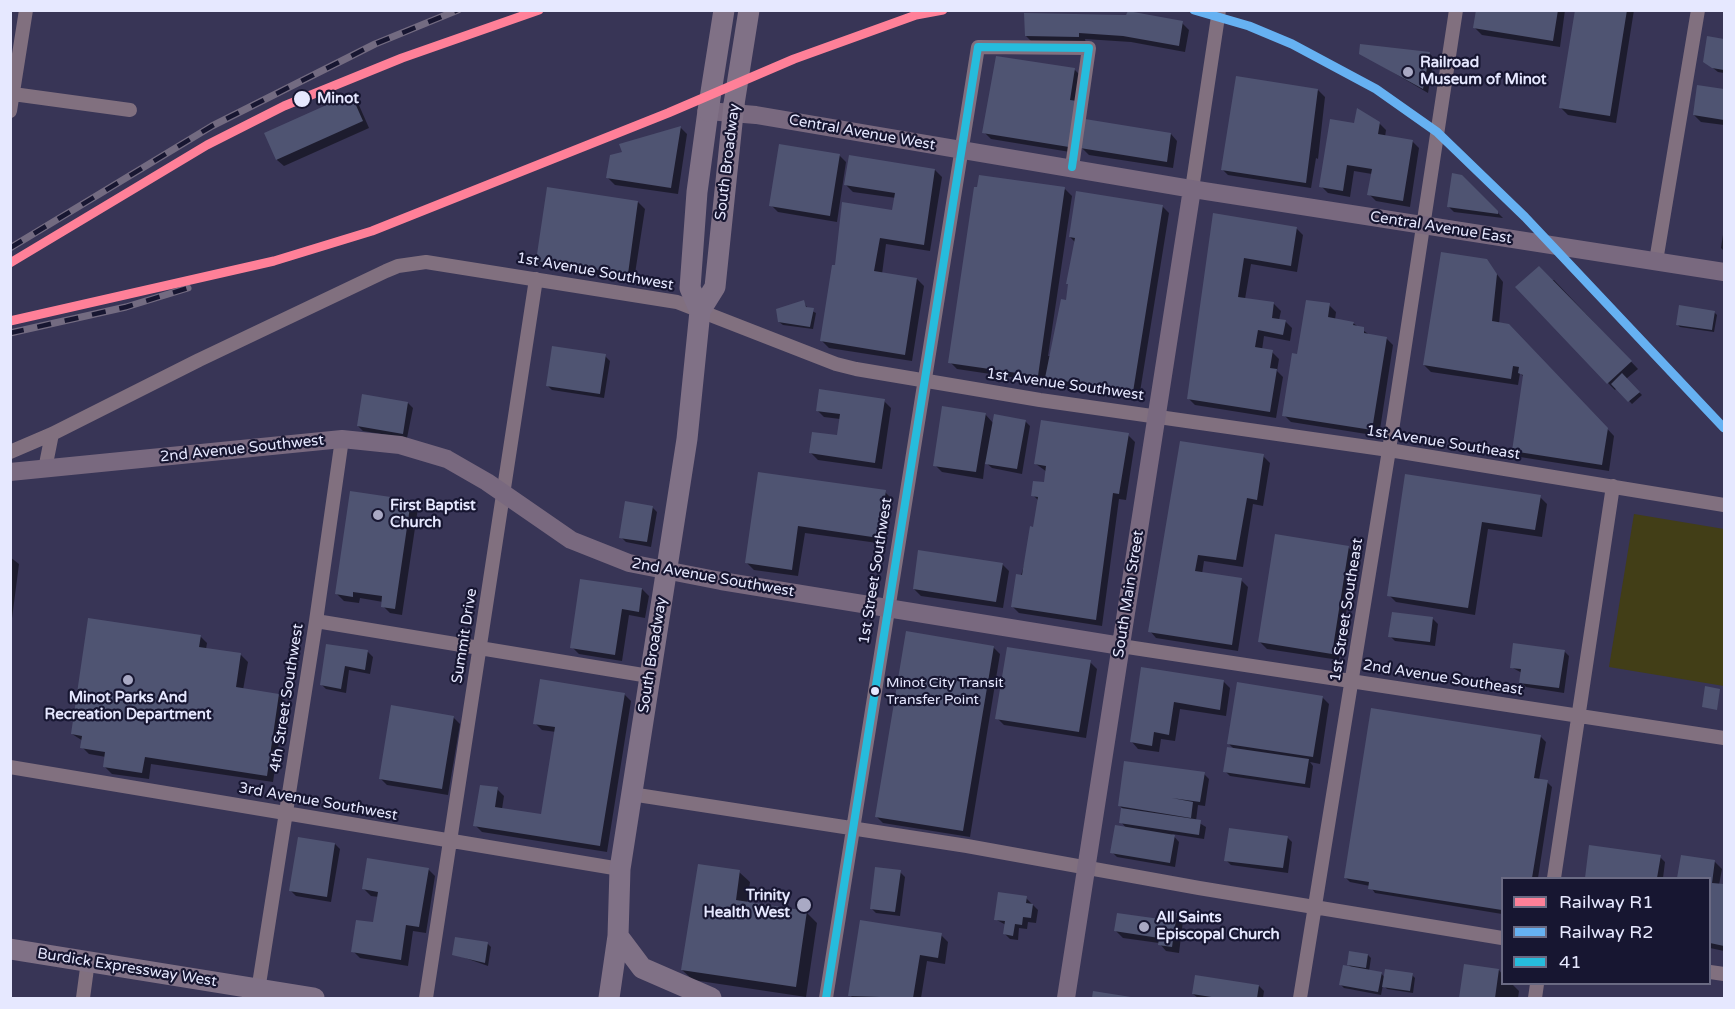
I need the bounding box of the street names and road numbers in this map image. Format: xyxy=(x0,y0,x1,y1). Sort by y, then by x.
street label: South Broadway xyxy=(712,103,744,221)
street label: Central Avenue West xyxy=(787,111,937,155)
street label: Central Avenue East xyxy=(1369,208,1513,248)
street label: 1st Avenue Southwest xyxy=(515,249,675,295)
street label: 1st Avenue Southwest xyxy=(985,365,1145,405)
street label: 1st Avenue Southeast xyxy=(1365,422,1521,464)
street label: 2nd Avenue Southwest xyxy=(159,431,325,467)
street label: 1st Street Southwest xyxy=(856,496,896,646)
street label: South Main Street xyxy=(1110,529,1148,659)
street label: 1st Street Southeast xyxy=(1327,537,1367,683)
street label: 2nd Avenue Southwest xyxy=(630,555,796,601)
street label: Summit Drive xyxy=(449,587,481,685)
street label: South Broadway xyxy=(635,596,671,714)
street label: 4th Street Southwest xyxy=(266,622,308,774)
street label: 2nd Avenue Southeast xyxy=(1362,656,1524,700)
street label: 3rd Avenue Southwest xyxy=(237,779,399,825)
street label: Burdick Expressway West xyxy=(36,945,218,991)

